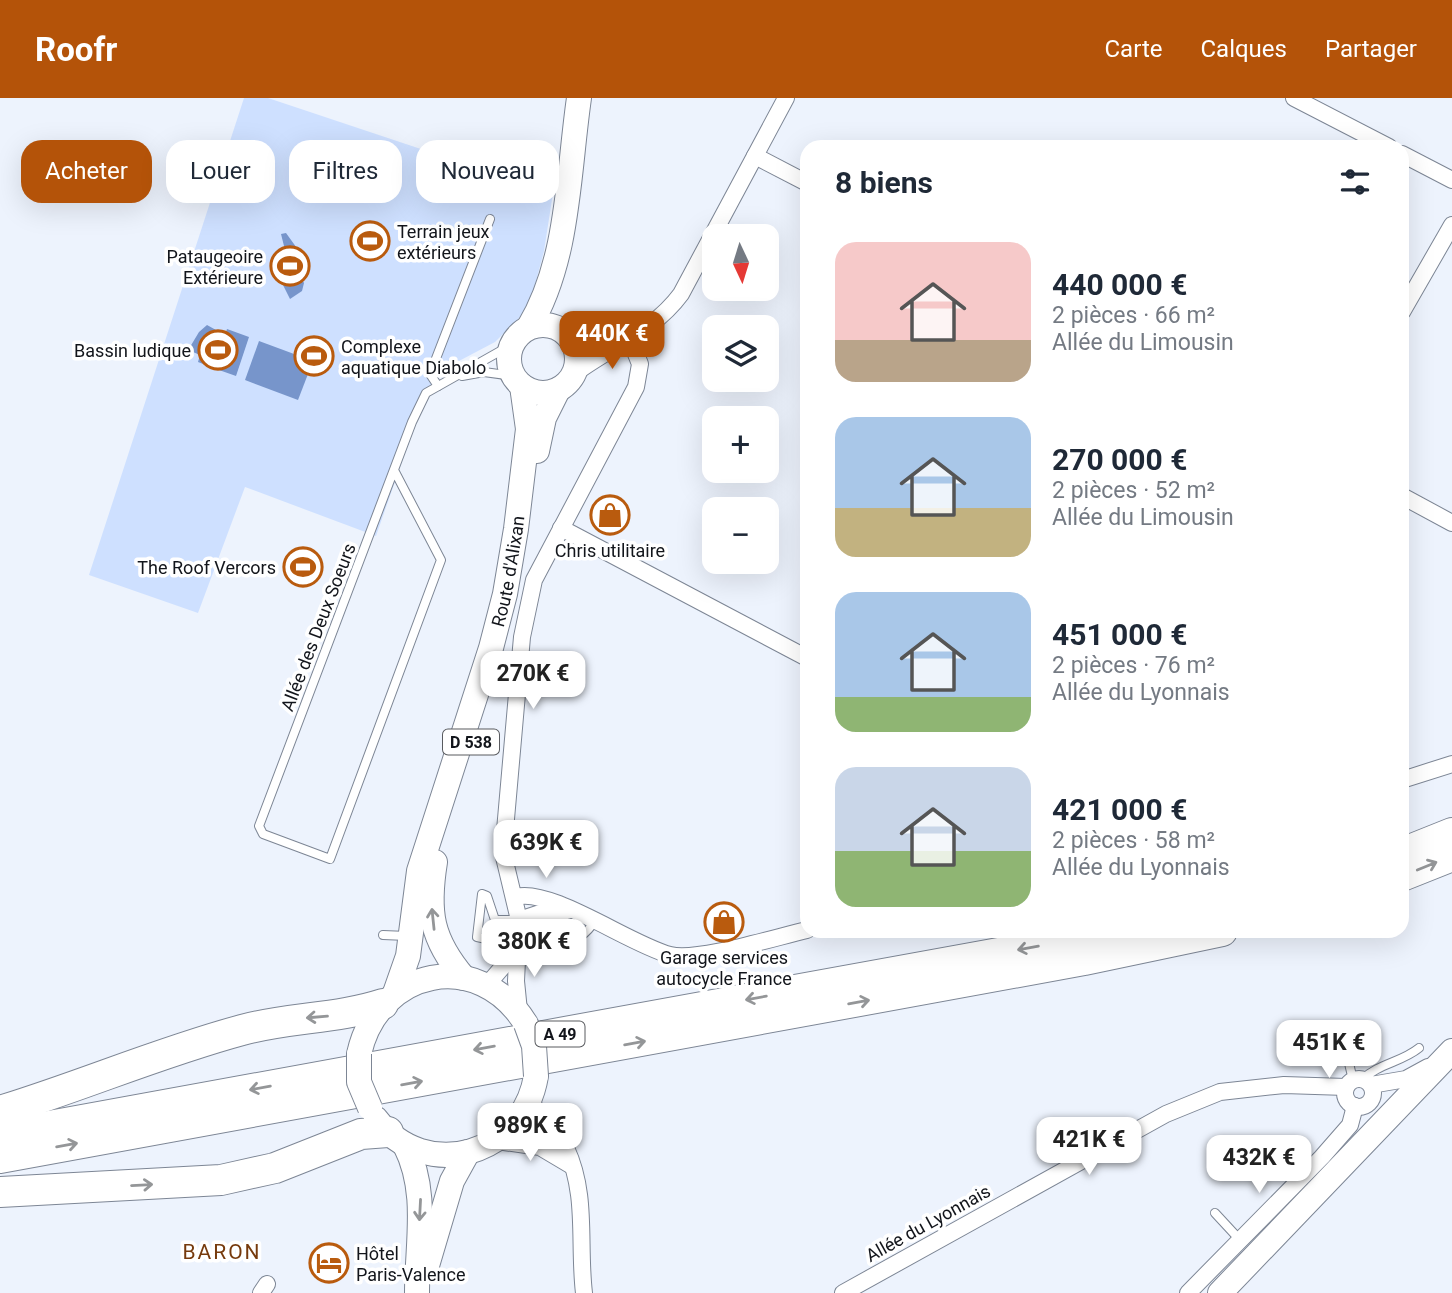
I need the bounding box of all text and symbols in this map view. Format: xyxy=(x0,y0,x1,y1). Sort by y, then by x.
text: Roofr xyxy=(35,30,117,69)
text: Carte xyxy=(1104,35,1162,63)
text: Calques xyxy=(1200,35,1287,63)
text: Partager xyxy=(1325,35,1417,63)
chip: Acheter xyxy=(21,140,152,203)
chip: Louer xyxy=(166,140,275,203)
chip: Filtres xyxy=(289,140,402,203)
chip: Nouveau xyxy=(416,140,559,203)
icon: filters xyxy=(1336,163,1374,201)
text: 8 biens xyxy=(835,165,933,200)
sports icon: Terrain jeux extérieurs xyxy=(349,220,391,262)
place label: Terrain jeux extérieurs xyxy=(397,221,490,263)
north arrow xyxy=(702,224,779,301)
map controls xyxy=(702,224,779,574)
sports icon: Pataugeoire Extérieure xyxy=(269,245,311,287)
place label: Pataugeoire Extérieure xyxy=(167,246,263,288)
text: 440 000 € xyxy=(1052,267,1187,302)
icon: home xyxy=(891,270,975,354)
text: 2 pièces · 66 m² xyxy=(1052,302,1215,329)
pin: 440K € xyxy=(555,312,669,371)
button: layers xyxy=(702,315,779,392)
text: 440K € xyxy=(575,320,649,347)
sports icon: Bassin ludique xyxy=(197,329,239,371)
text: Allée du Limousin xyxy=(1052,329,1234,356)
sports icon: Complexe aquatique Diabolo xyxy=(293,335,335,377)
place label: Complexe aquatique Diabolo xyxy=(341,336,486,378)
place label: Bassin ludique xyxy=(74,340,191,361)
button: + xyxy=(702,406,779,483)
text: 270 000 € xyxy=(1052,442,1187,477)
icon: home xyxy=(891,445,975,529)
text: 2 pièces · 52 m² xyxy=(1052,477,1215,504)
shop icon: Chris utilitaire xyxy=(589,494,631,536)
button: − xyxy=(702,497,779,574)
text: Allée du Limousin xyxy=(1052,504,1234,531)
street label: Route d'Alixan xyxy=(486,514,528,629)
street label: Allée des Deux Soeurs xyxy=(276,540,360,714)
place label: Chris utilitaire xyxy=(555,540,665,561)
sports icon: The Roof Vercors xyxy=(282,546,324,588)
place label: The Roof Vercors xyxy=(137,557,276,578)
text: 451 000 € xyxy=(1052,617,1187,652)
icon: home xyxy=(891,620,975,704)
pin: 270K € xyxy=(476,652,590,711)
text: 2 pièces · 76 m² xyxy=(1052,652,1215,679)
text: 270K € xyxy=(496,660,570,687)
text: Allée du Lyonnais xyxy=(1052,679,1230,706)
road number: D 538 xyxy=(443,730,499,754)
text: 421 000 € xyxy=(1052,792,1187,827)
icon: home xyxy=(891,795,975,879)
pin: 639K € xyxy=(489,820,603,880)
text: 2 pièces · 58 m² xyxy=(1052,827,1215,854)
text: 639K € xyxy=(509,829,583,856)
text: Allée du Lyonnais xyxy=(1052,854,1230,881)
one-way arrow xyxy=(1416,859,1437,872)
shop icon: Garage services autocycle France xyxy=(703,901,745,943)
one-way arrow xyxy=(426,908,439,931)
pin: 380K € xyxy=(477,920,591,979)
text: 380K € xyxy=(497,928,571,955)
one-way arrow xyxy=(1017,942,1040,955)
place label: Garage services autocycle France xyxy=(656,947,792,989)
one-way arrow xyxy=(745,992,768,1005)
one-way arrow xyxy=(847,994,870,1008)
one-way arrow xyxy=(306,1011,328,1024)
pin: 451K € xyxy=(1272,1020,1386,1080)
road number: A 49 xyxy=(536,1022,584,1046)
text: 451K € xyxy=(1292,1029,1366,1056)
one-way arrow xyxy=(623,1035,646,1049)
one-way arrow xyxy=(473,1042,496,1055)
one-way arrow xyxy=(400,1076,423,1090)
one-way arrow xyxy=(249,1082,272,1096)
pin: 989K € xyxy=(473,1104,587,1163)
text: 989K € xyxy=(493,1112,567,1139)
pin: 421K € xyxy=(1032,1118,1146,1177)
text: 421K € xyxy=(1052,1126,1126,1153)
pin: 432K € xyxy=(1202,1136,1316,1195)
one-way arrow xyxy=(55,1138,78,1152)
text: 432K € xyxy=(1222,1144,1296,1171)
one-way arrow xyxy=(130,1179,153,1192)
street label: Allée du Lyonnais xyxy=(862,1180,994,1266)
one-way arrow xyxy=(413,1198,426,1221)
district label: BARON xyxy=(182,1240,262,1264)
hotel icon: Hôtel Paris-Valence xyxy=(308,1242,350,1284)
place label: Hôtel Paris-Valence xyxy=(356,1243,465,1285)

